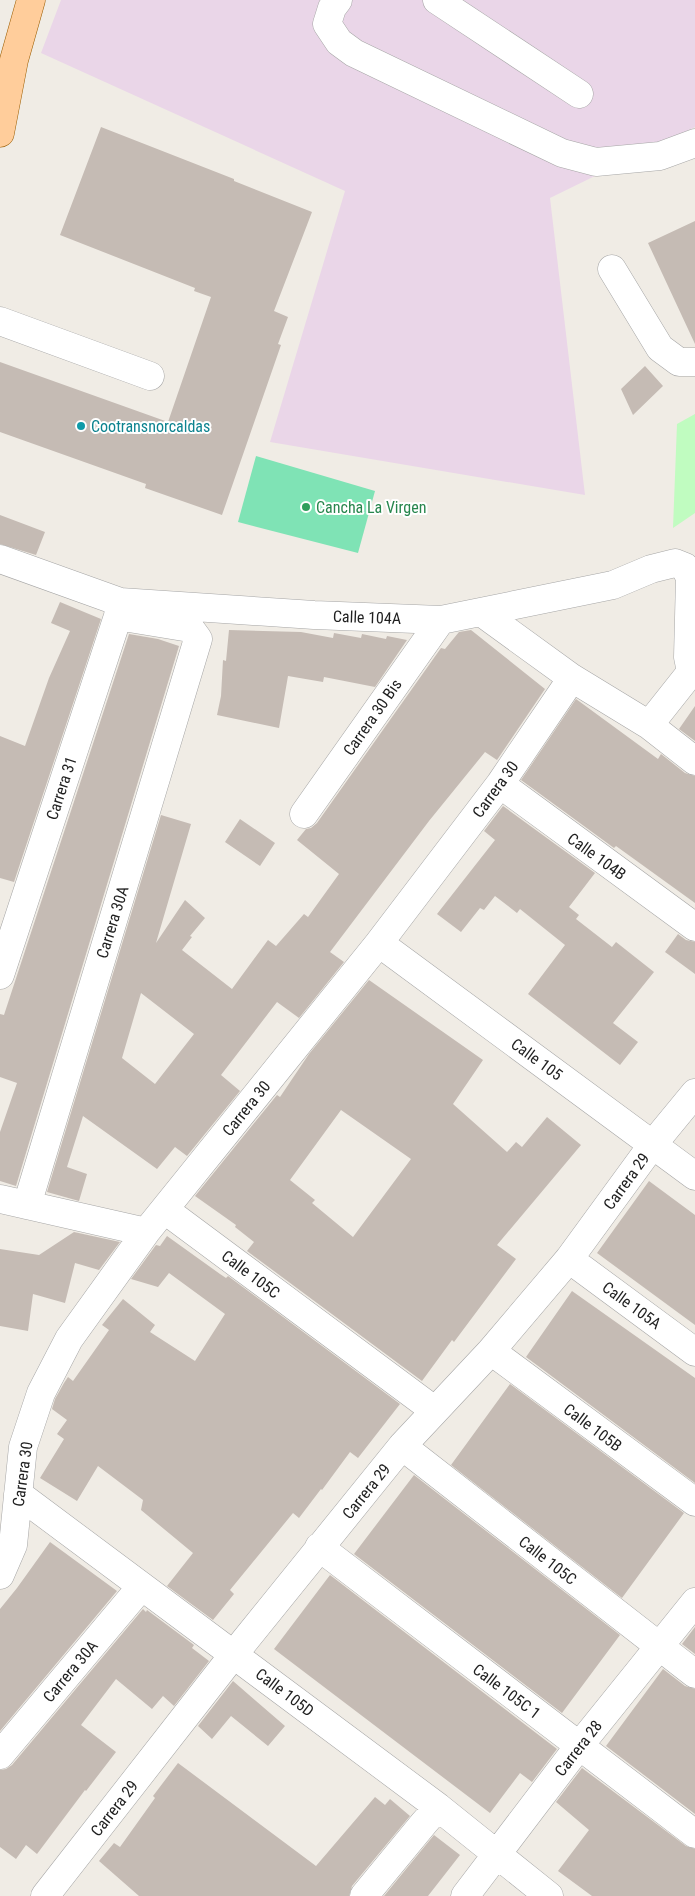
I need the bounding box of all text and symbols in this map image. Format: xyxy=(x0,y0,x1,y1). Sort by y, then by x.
place label: Cootransnorcaldas xyxy=(91,417,210,436)
marker: Cootransnorcaldas xyxy=(75,420,87,432)
place label: Cancha La Virgen xyxy=(316,498,426,517)
marker: Cancha La Virgen xyxy=(300,501,312,513)
street label: Calle 104A xyxy=(333,607,401,628)
street label: Carrera 30 Bis xyxy=(339,675,406,759)
street label: Carrera 31 xyxy=(42,754,81,822)
street label: Carrera 30 xyxy=(468,757,522,821)
street label: Calle 104B xyxy=(564,829,630,884)
street label: Carrera 30A xyxy=(92,884,132,961)
street label: Calle 105 xyxy=(507,1034,566,1084)
street label: Carrera 30 xyxy=(218,1077,274,1140)
street label: Carrera 29 xyxy=(599,1149,653,1213)
street label: Calle 105C xyxy=(218,1246,284,1302)
street label: Calle 105A xyxy=(599,1278,665,1333)
street label: Calle 105B xyxy=(560,1399,625,1455)
street label: Carrera 30 xyxy=(9,1440,36,1508)
street label: Carrera 29 xyxy=(338,1460,394,1523)
street label: Calle 105C xyxy=(515,1532,580,1589)
street label: Carrera 30A xyxy=(39,1637,102,1706)
street label: Calle 105C 1 xyxy=(469,1660,544,1723)
street label: Calle 105D xyxy=(252,1664,318,1720)
street label: Carrera 28 xyxy=(551,1717,606,1780)
street label: Carrera 29 xyxy=(87,1777,142,1840)

